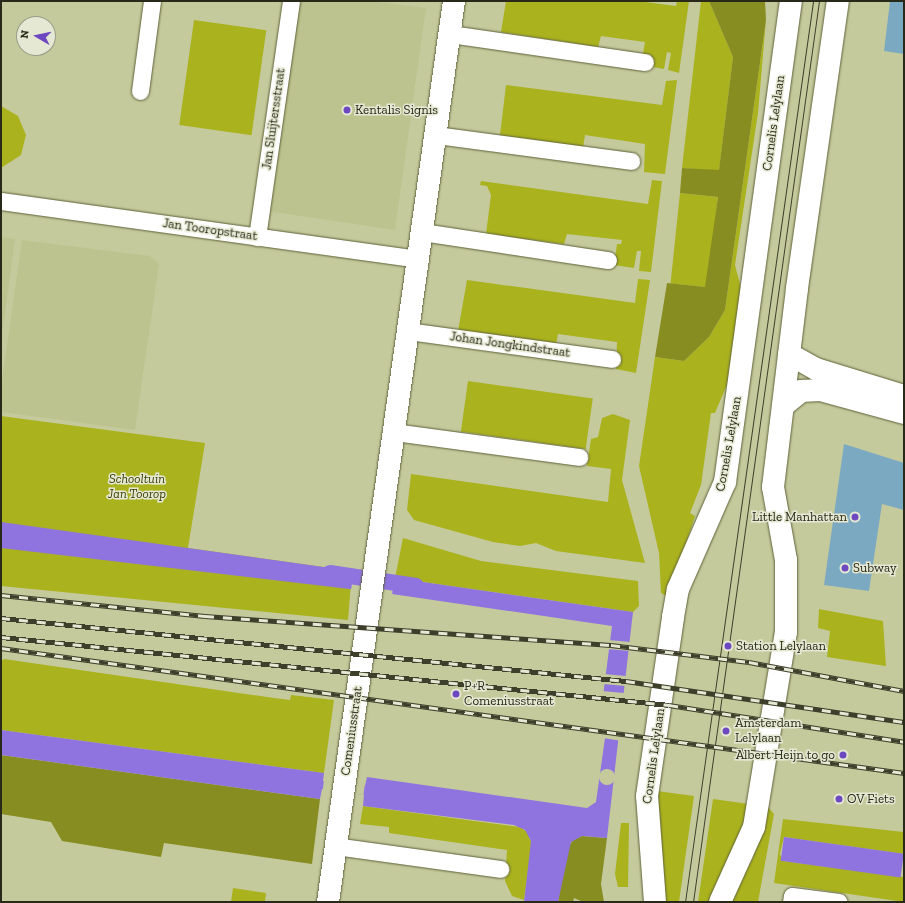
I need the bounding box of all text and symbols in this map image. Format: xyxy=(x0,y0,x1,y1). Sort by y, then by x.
north arrow xyxy=(16,16,56,56)
text: N xyxy=(18,29,32,39)
street label: Jan Sluijtersstraat xyxy=(259,67,289,171)
street label: Cornelis Lelylaan xyxy=(760,74,788,172)
place label: Kentalis Signis xyxy=(355,102,438,118)
marker: Kentalis Signis xyxy=(342,105,352,115)
street label: Jan Tooropstraat xyxy=(162,216,258,244)
street label: Johan Jongkindstraat xyxy=(449,329,571,361)
street label: Cornelis Lelylaan xyxy=(713,395,745,493)
park label: Schooltuin Jan Toorop xyxy=(108,472,166,503)
place label: Little Manhattan xyxy=(752,509,847,525)
marker: Little Manhattan xyxy=(850,512,860,522)
place label: Subway xyxy=(853,560,897,576)
marker: Subway xyxy=(840,563,850,573)
place label: Station Lelylaan xyxy=(736,638,826,654)
marker: Station Lelylaan xyxy=(723,641,733,651)
place label: P+R Comeniusstraat xyxy=(464,679,554,710)
street label: Comeniusstraat xyxy=(338,685,366,777)
marker: P+R Comeniusstraat xyxy=(451,689,461,699)
street label: Cornelis Lelylaan xyxy=(640,707,668,805)
place label: Amsterdam Lelylaan xyxy=(735,716,801,747)
marker: Amsterdam Lelylaan xyxy=(720,725,732,737)
place label: Albert Heijn to go xyxy=(736,747,835,763)
marker: Albert Heijn to go xyxy=(838,750,848,760)
place label: OV Fiets xyxy=(847,791,895,807)
marker: OV Fiets xyxy=(834,794,844,804)

